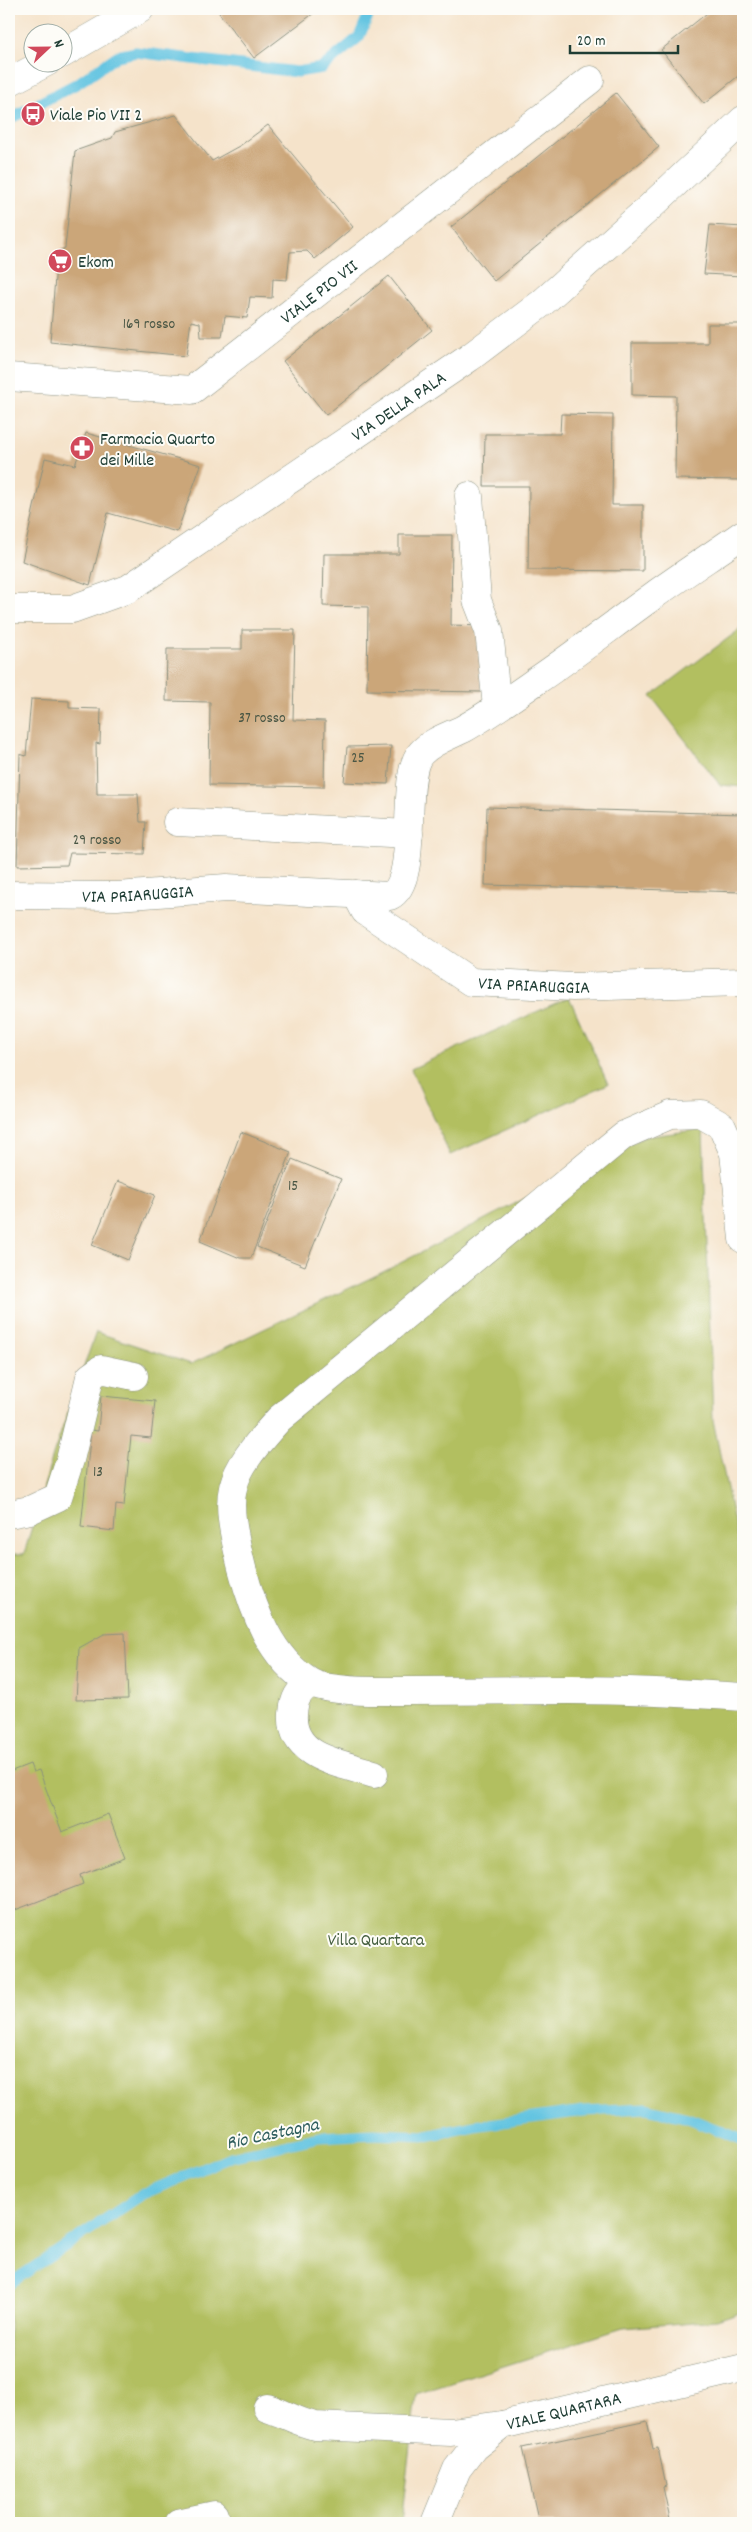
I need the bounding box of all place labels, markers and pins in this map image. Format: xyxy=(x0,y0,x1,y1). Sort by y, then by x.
bus stop icon: Viale Pio VII 2 xyxy=(20,101,46,127)
place label: Viale Pio VII 2 xyxy=(50,104,142,129)
supermarket icon: Ekom xyxy=(47,248,73,274)
place label: Ekom xyxy=(78,251,114,276)
place label: Farmacia Quarto dei Mille xyxy=(100,428,215,474)
pharmacy icon: Farmacia Quarto dei Mille xyxy=(69,435,95,461)

